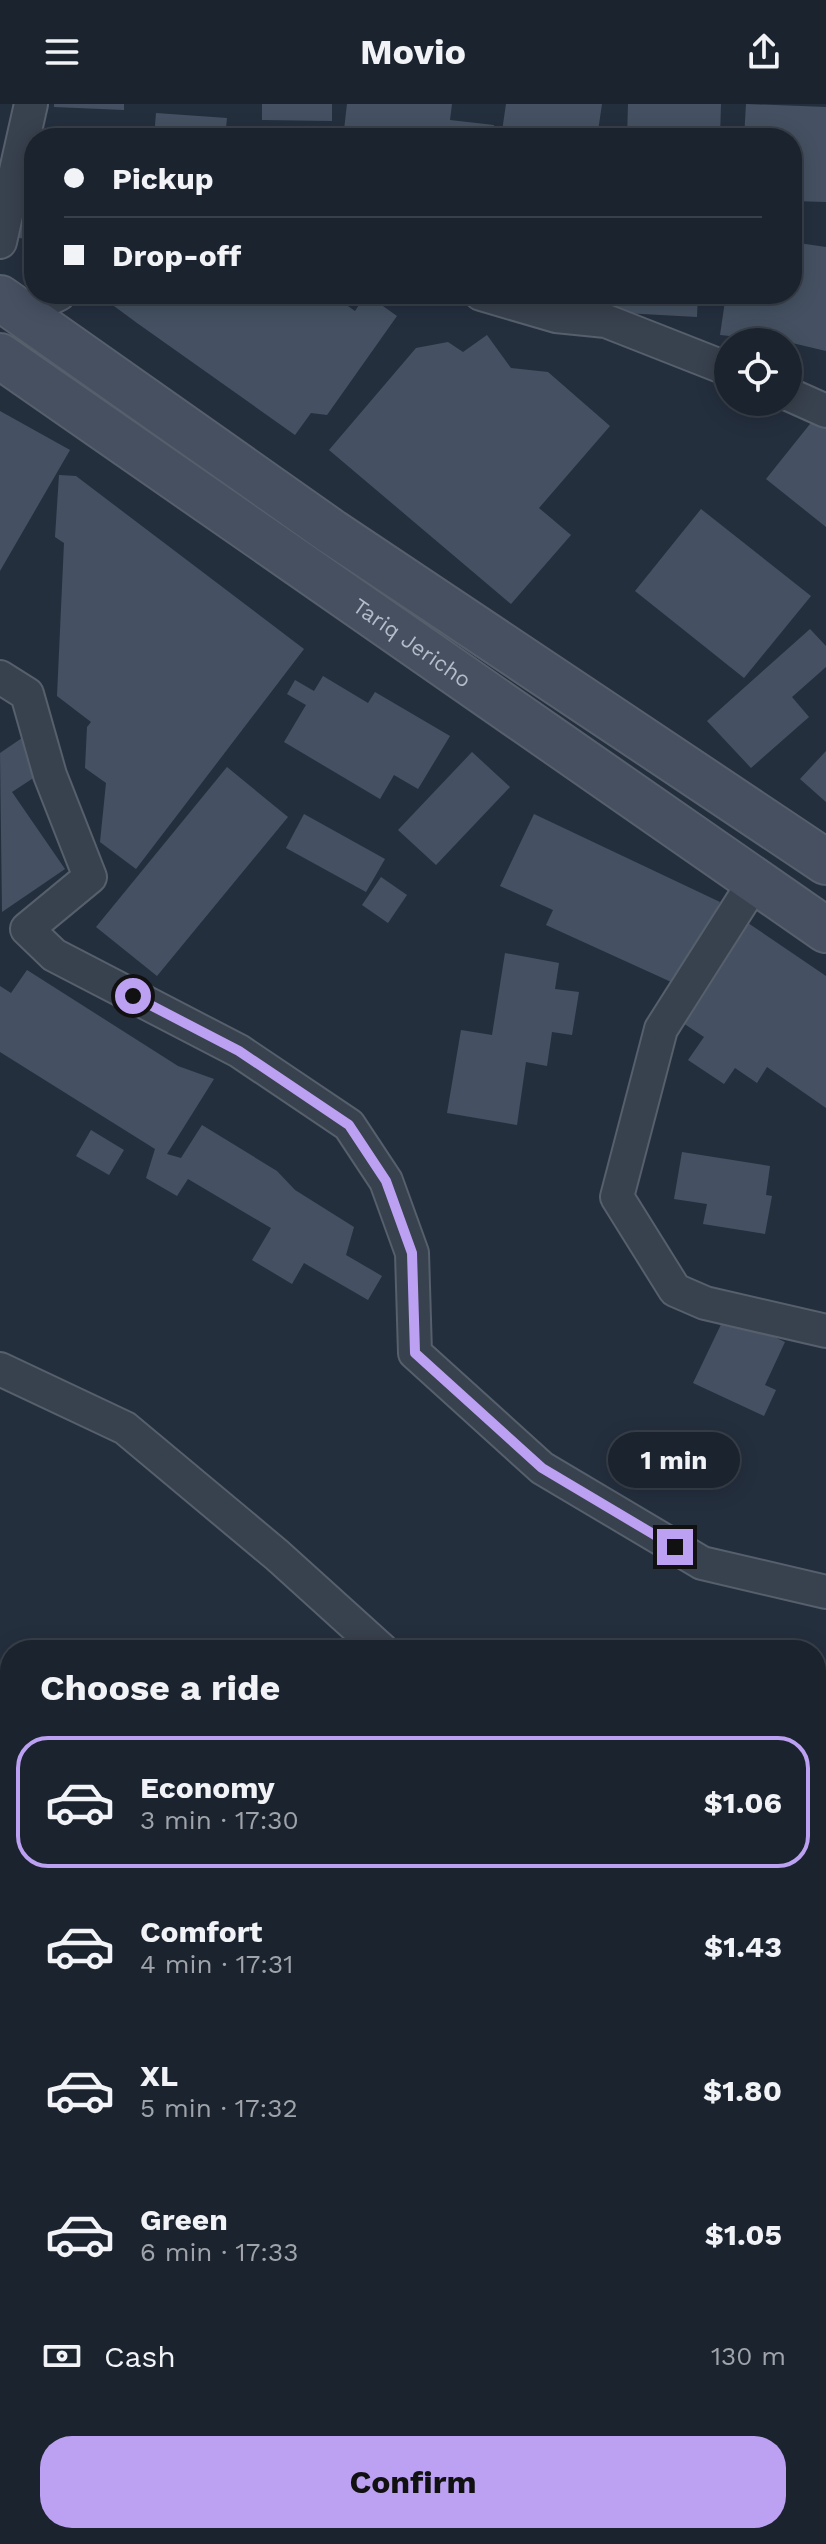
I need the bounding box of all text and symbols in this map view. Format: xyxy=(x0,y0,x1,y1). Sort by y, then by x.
icon: menu xyxy=(40,30,84,74)
icon: share xyxy=(742,30,786,74)
text: Movio xyxy=(360,31,466,73)
text: Pickup xyxy=(112,161,214,196)
text: Drop-off xyxy=(112,238,241,273)
map controls xyxy=(714,328,802,416)
button: locate xyxy=(714,328,802,416)
street label: Tariq Jericho xyxy=(348,593,476,693)
route start xyxy=(115,978,151,1014)
callout: 1 min xyxy=(609,1431,741,1487)
text: 1 min xyxy=(641,1445,707,1475)
route end xyxy=(657,1529,693,1565)
text: Choose a ride xyxy=(40,1667,280,1709)
icon: car xyxy=(44,1766,116,1838)
text: Economy xyxy=(140,1770,275,1805)
text: $1.06 xyxy=(704,1785,782,1820)
text: 3 min · 17:30 xyxy=(140,1805,299,1835)
icon: car xyxy=(44,1910,116,1982)
text: Comfort xyxy=(140,1914,262,1949)
text: $1.43 xyxy=(704,1929,782,1964)
text: 4 min · 17:31 xyxy=(140,1949,293,1979)
icon: car xyxy=(44,2054,116,2126)
text: XL xyxy=(140,2058,178,2093)
text: $1.80 xyxy=(703,2073,782,2108)
text: 5 min · 17:32 xyxy=(140,2093,298,2123)
icon: car xyxy=(44,2198,116,2270)
text: Green xyxy=(140,2202,228,2237)
text: $1.05 xyxy=(705,2217,782,2252)
text: 6 min · 17:33 xyxy=(140,2237,298,2267)
icon: cash xyxy=(40,2334,84,2378)
text: Cash xyxy=(104,2339,176,2374)
text: 130 m xyxy=(711,2341,786,2371)
button: Confirm xyxy=(40,2436,786,2528)

